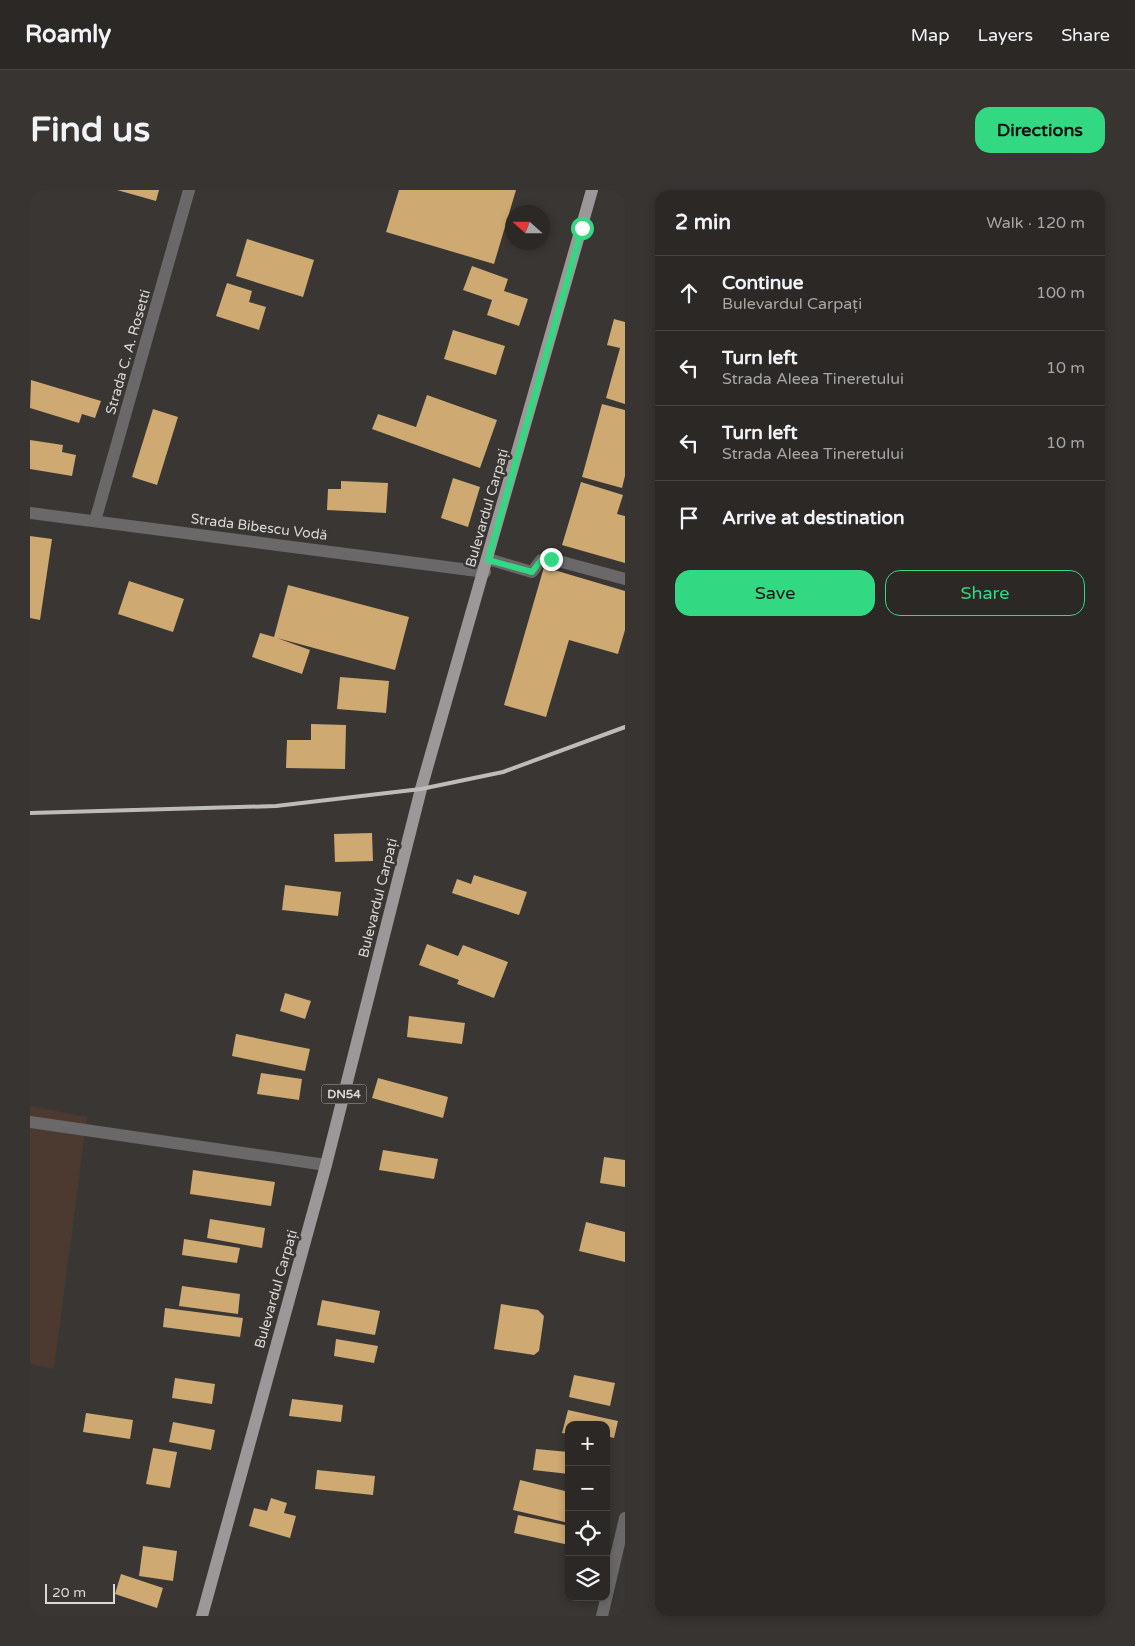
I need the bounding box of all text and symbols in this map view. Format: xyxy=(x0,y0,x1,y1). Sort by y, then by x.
text: Roamly xyxy=(25,20,111,49)
text: Map xyxy=(911,24,950,46)
text: Layers xyxy=(978,24,1033,46)
text: Share xyxy=(1061,24,1110,46)
button: Directions xyxy=(975,107,1105,153)
text: Find us xyxy=(30,109,150,151)
north arrow xyxy=(505,205,550,250)
text: 2 min xyxy=(675,210,731,235)
text: Walk · 120 m xyxy=(986,213,1085,233)
route start xyxy=(571,217,594,240)
text: Continue xyxy=(722,272,804,294)
icon: ahead xyxy=(675,279,703,307)
text: 100 m xyxy=(1036,283,1085,303)
street label: Strada C. A. Rosetti xyxy=(102,288,154,416)
text: Bulevardul Carpați xyxy=(722,294,862,314)
text: Turn left xyxy=(722,347,798,369)
icon: left xyxy=(675,354,703,382)
text: 10 m xyxy=(1046,358,1085,378)
text: Strada Aleea Tineretului xyxy=(722,369,904,389)
text: Turn left xyxy=(722,422,798,444)
icon: left xyxy=(675,429,703,457)
text: 10 m xyxy=(1046,433,1085,453)
text: Strada Aleea Tineretului xyxy=(722,444,904,464)
street label: Bulevardul Carpați xyxy=(462,447,512,569)
icon: arrive xyxy=(675,504,703,532)
text: Arrive at destination xyxy=(722,507,905,529)
street label: Strada Bibescu Vodă xyxy=(190,510,328,544)
route end xyxy=(540,548,563,571)
button: Save xyxy=(675,570,875,616)
button: Share xyxy=(885,570,1085,616)
street label: Bulevardul Carpați xyxy=(355,836,401,960)
road number: DN54 xyxy=(322,1084,366,1104)
street label: Bulevardul Carpați xyxy=(251,1228,301,1350)
map controls xyxy=(565,1421,610,1601)
button: + xyxy=(565,1421,610,1466)
button: − xyxy=(565,1466,610,1511)
button: locate xyxy=(565,1511,610,1556)
button: layers xyxy=(565,1556,610,1601)
scale bar xyxy=(45,1581,115,1604)
text: 20 m xyxy=(52,1584,86,1601)

